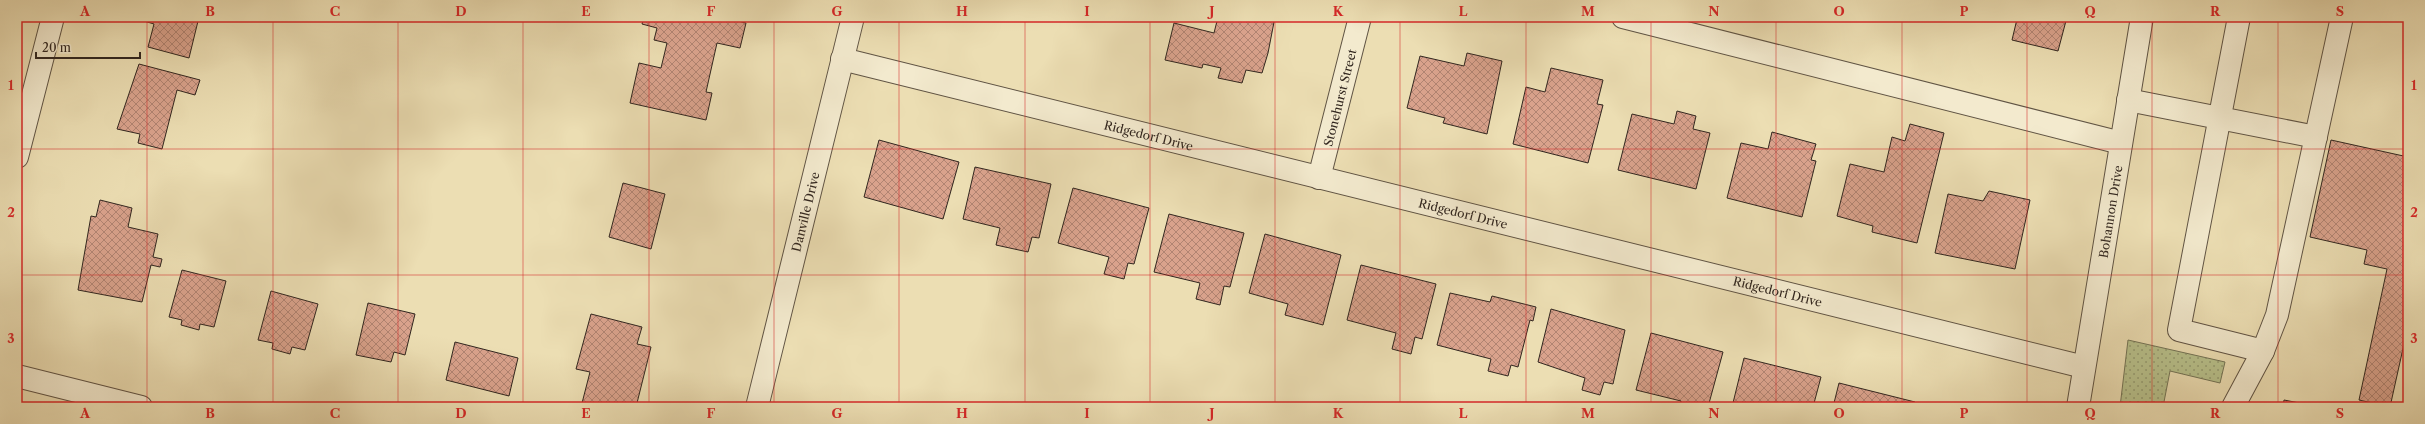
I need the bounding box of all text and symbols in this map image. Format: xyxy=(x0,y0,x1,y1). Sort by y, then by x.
text: A xyxy=(79,3,91,19)
text: B xyxy=(205,3,215,19)
text: C xyxy=(330,3,340,19)
text: D xyxy=(455,3,467,19)
text: E xyxy=(581,3,591,19)
text: F xyxy=(707,3,716,19)
text: G xyxy=(831,3,843,19)
text: H xyxy=(956,3,968,19)
text: I xyxy=(1084,3,1090,19)
text: J xyxy=(1207,3,1215,19)
text: K xyxy=(1333,3,1344,19)
text: L xyxy=(1459,3,1468,19)
text: M xyxy=(1581,3,1595,19)
text: N xyxy=(1708,3,1720,19)
text: O xyxy=(1833,3,1845,19)
text: P xyxy=(1960,3,1969,19)
text: Q xyxy=(2084,3,2096,19)
text: R xyxy=(2210,3,2221,19)
text: S xyxy=(2336,3,2344,19)
scale bar xyxy=(36,34,140,60)
text: 20 m xyxy=(42,40,71,55)
street label: Stonehurst Street xyxy=(1320,47,1359,148)
text: 1 xyxy=(8,77,14,93)
text: 1 xyxy=(2411,77,2417,93)
street label: Ridgedorf Drive xyxy=(1103,117,1195,153)
street label: Bohannon Drive xyxy=(2095,164,2125,259)
street label: Danville Drive xyxy=(788,170,822,253)
street label: Ridgedorf Drive xyxy=(1417,195,1510,231)
text: 2 xyxy=(7,204,15,220)
text: 2 xyxy=(2410,204,2418,220)
street label: Ridgedorf Drive xyxy=(1732,273,1824,309)
text: 3 xyxy=(7,330,15,346)
text: 3 xyxy=(2410,330,2418,346)
text: A xyxy=(79,405,91,421)
text: B xyxy=(205,405,215,421)
text: C xyxy=(330,405,340,421)
text: D xyxy=(455,405,467,421)
text: E xyxy=(581,405,591,421)
text: F xyxy=(707,405,716,421)
text: G xyxy=(831,405,843,421)
text: H xyxy=(956,405,968,421)
text: I xyxy=(1084,405,1090,421)
text: J xyxy=(1207,405,1215,421)
text: K xyxy=(1333,405,1344,421)
text: L xyxy=(1459,405,1468,421)
text: M xyxy=(1581,405,1595,421)
text: N xyxy=(1708,405,1720,421)
text: O xyxy=(1833,405,1845,421)
text: P xyxy=(1960,405,1969,421)
text: Q xyxy=(2084,405,2096,421)
text: R xyxy=(2210,405,2221,421)
text: S xyxy=(2336,405,2344,421)

